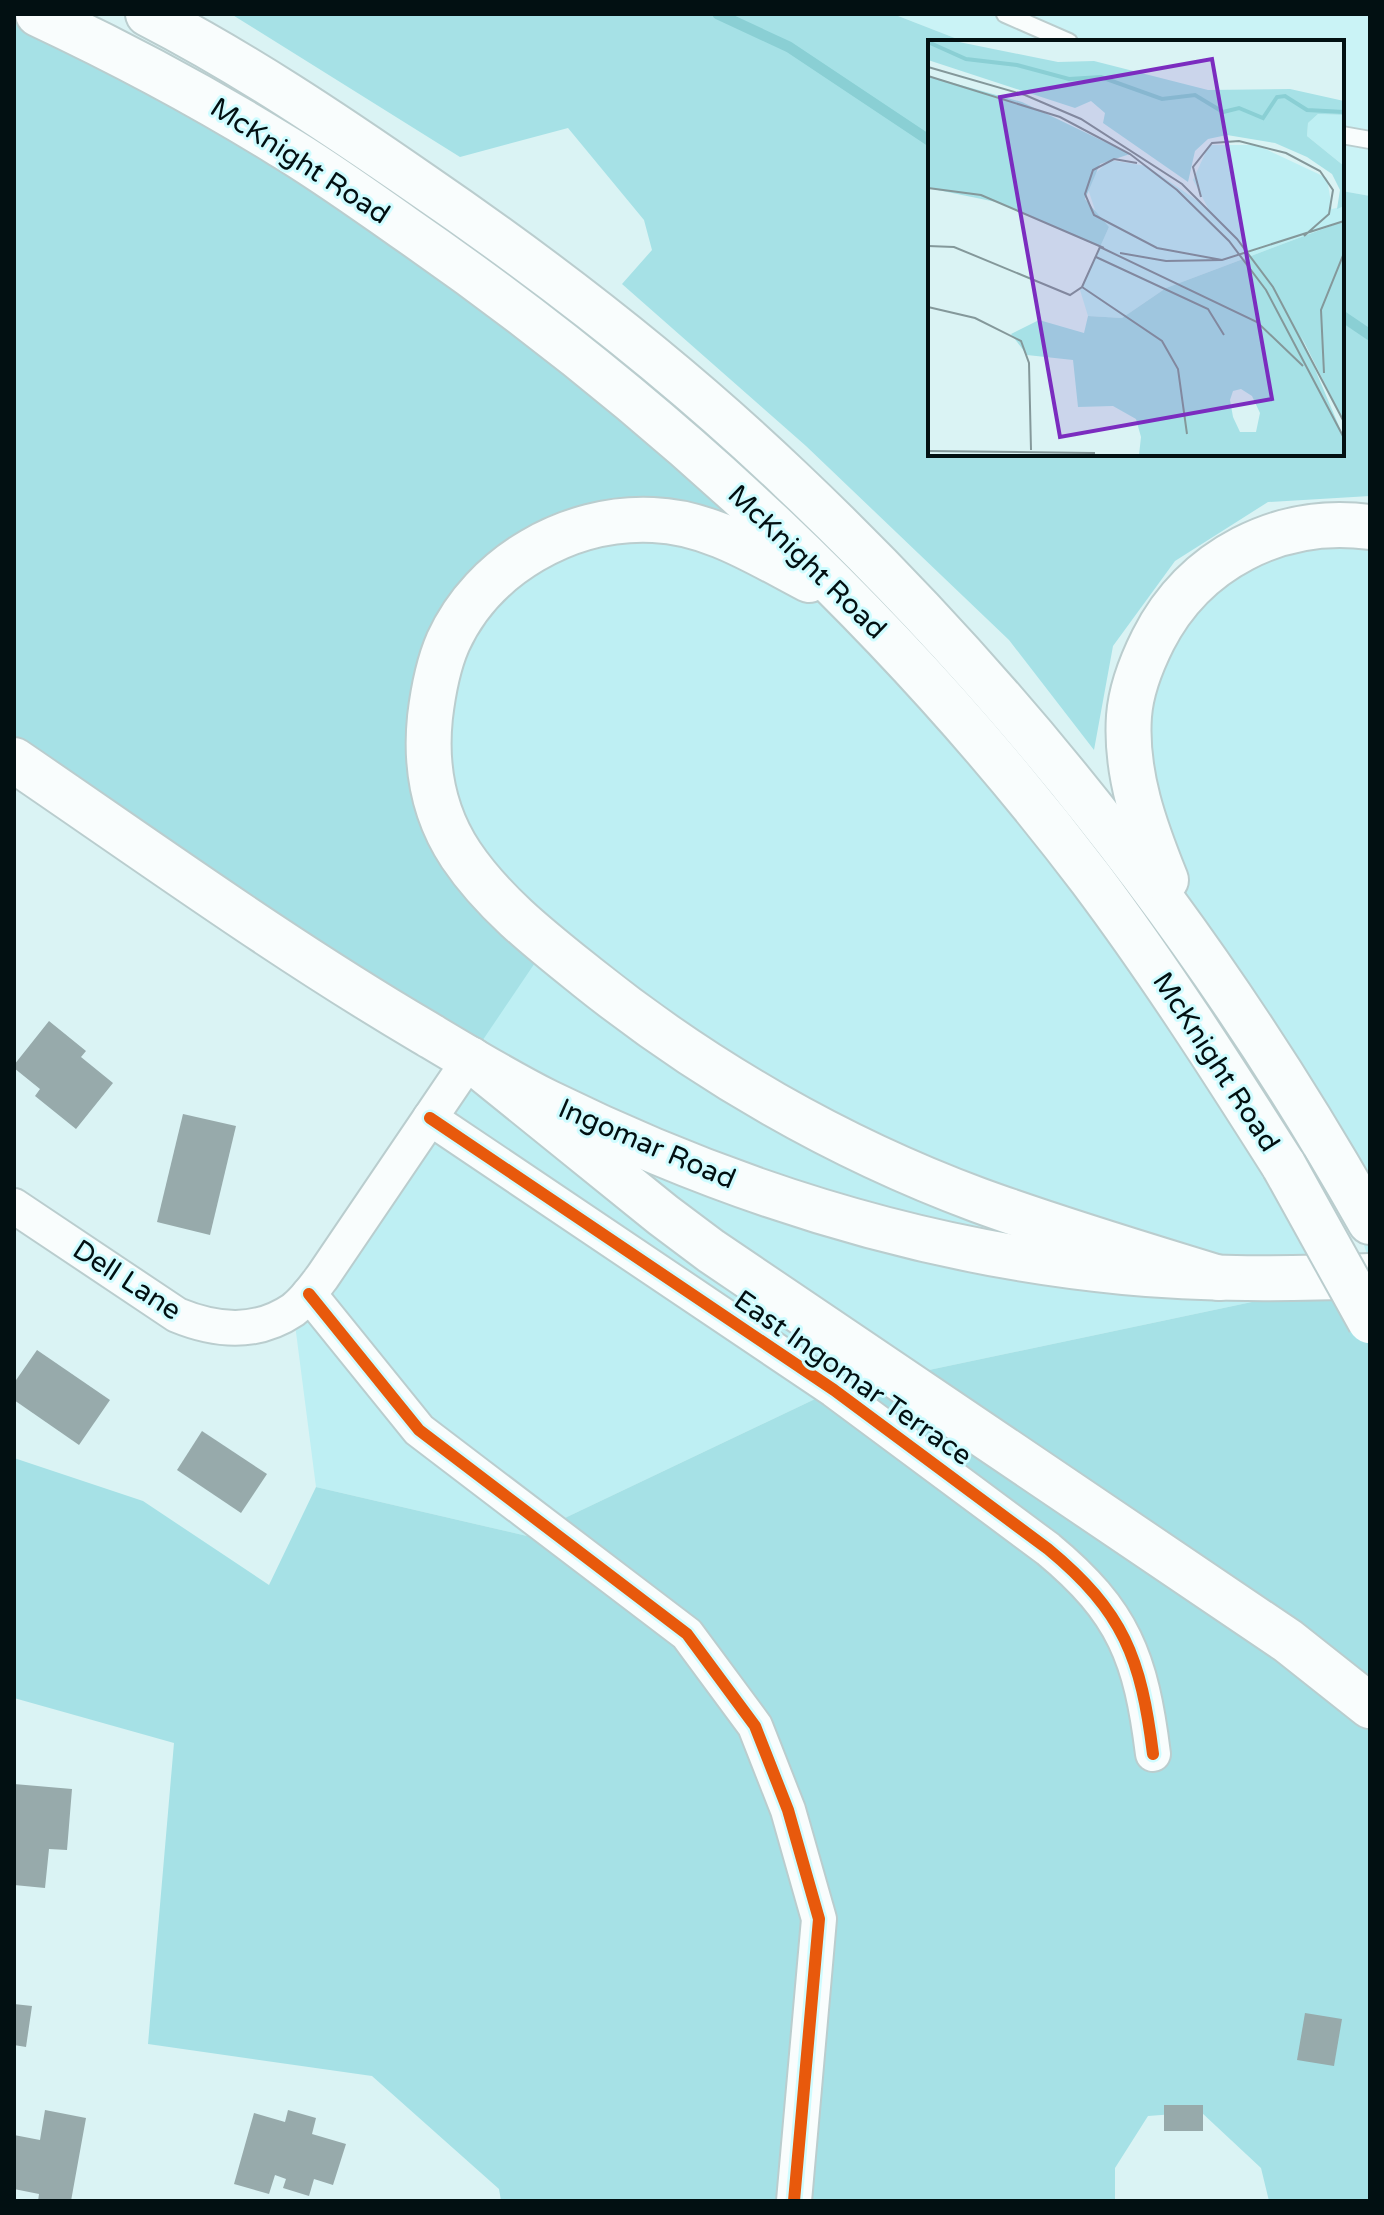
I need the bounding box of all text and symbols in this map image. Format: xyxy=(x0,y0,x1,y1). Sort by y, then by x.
inset map xyxy=(928,40,1344,456)
street label: McKnight Road xyxy=(204,90,396,232)
street label: McKnight Road xyxy=(721,478,893,646)
street label: McKnight Road xyxy=(1145,966,1287,1158)
street label: Ingomar Road xyxy=(553,1091,741,1197)
street label: Dell Lane xyxy=(66,1232,188,1328)
street label: East Ingomar Terrace xyxy=(728,1283,978,1473)

